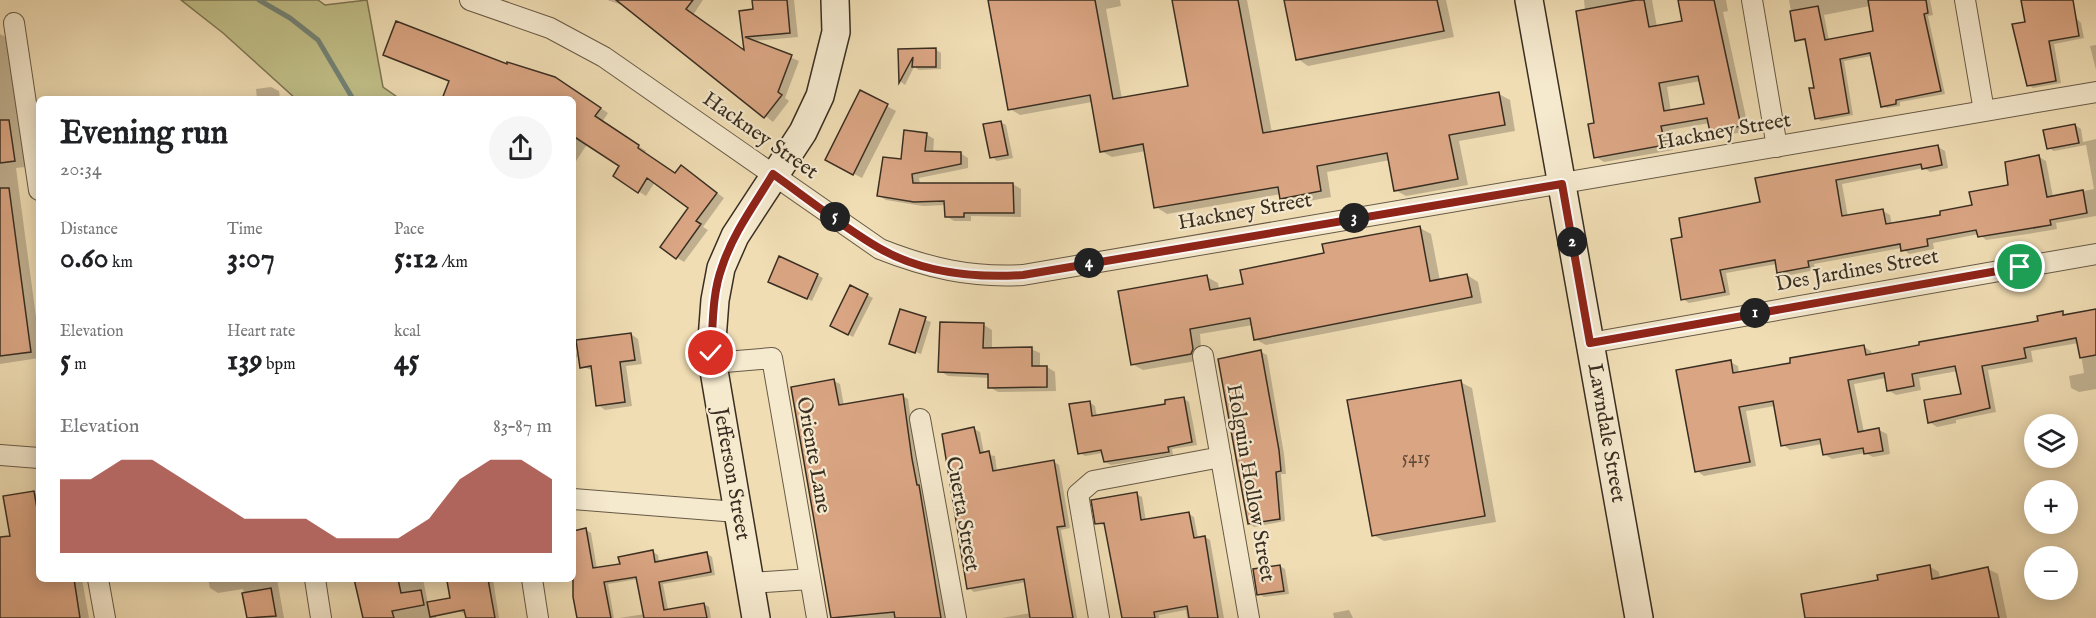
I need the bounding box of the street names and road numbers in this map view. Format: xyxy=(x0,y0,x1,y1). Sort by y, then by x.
street label: Hackney Street xyxy=(697,86,823,186)
street label: Hackney Street xyxy=(1655,107,1793,157)
street label: Hackney Street xyxy=(1176,187,1314,237)
street label: Des Jardines Street xyxy=(1773,243,1941,299)
street label: Lawndale Street xyxy=(1580,361,1632,505)
street label: Holguin Hollow Street xyxy=(1219,382,1281,584)
street label: Oriente Lane xyxy=(789,395,837,516)
street label: Jefferson Street xyxy=(706,404,756,542)
street label: Cuerta Street xyxy=(939,454,985,574)

